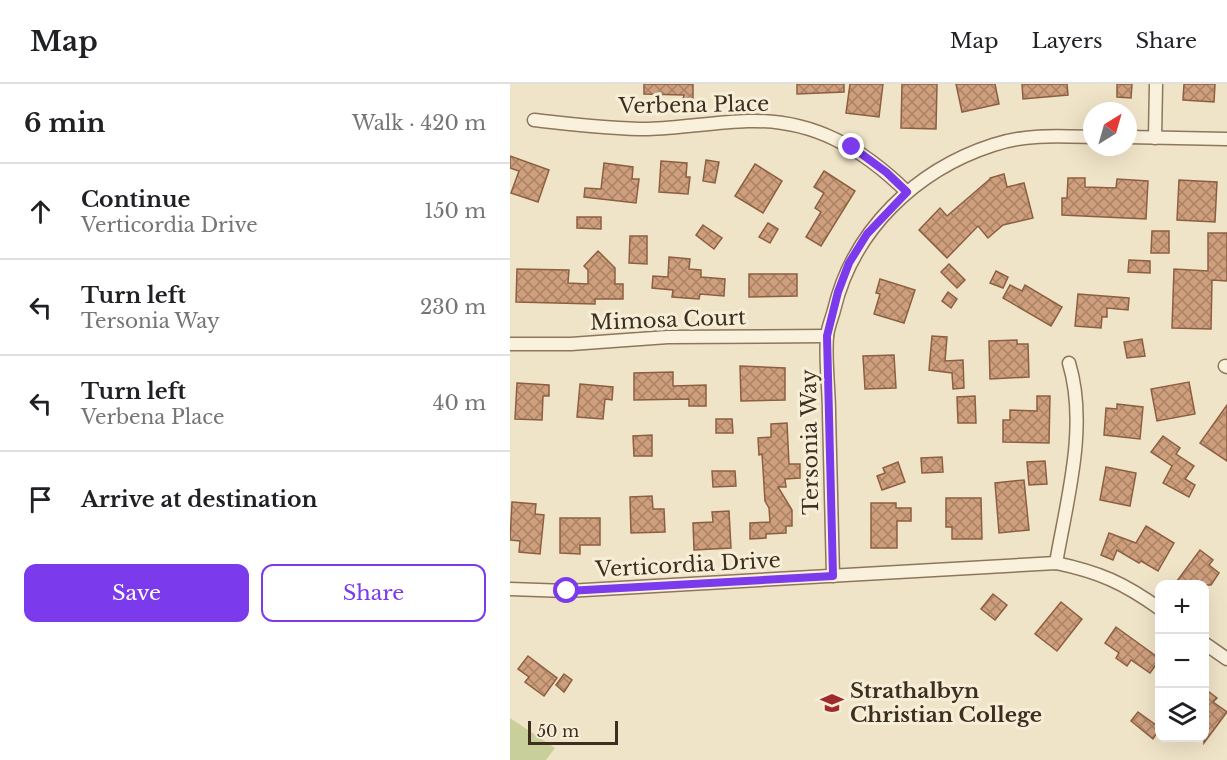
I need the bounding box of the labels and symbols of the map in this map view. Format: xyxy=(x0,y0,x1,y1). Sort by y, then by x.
street label: Verbena Place xyxy=(617,91,770,119)
north arrow xyxy=(1083,102,1137,156)
route end xyxy=(838,133,864,159)
street label: Mimosa Court xyxy=(590,304,746,336)
street label: Tersonia Way xyxy=(796,368,824,515)
street label: Verticordia Drive xyxy=(594,547,781,583)
route start xyxy=(553,577,579,603)
place label: Strathalbyn Christian College xyxy=(850,678,1042,728)
school or university icon: Strathalbyn Christian College xyxy=(819,690,845,716)
scale bar xyxy=(528,718,618,746)

